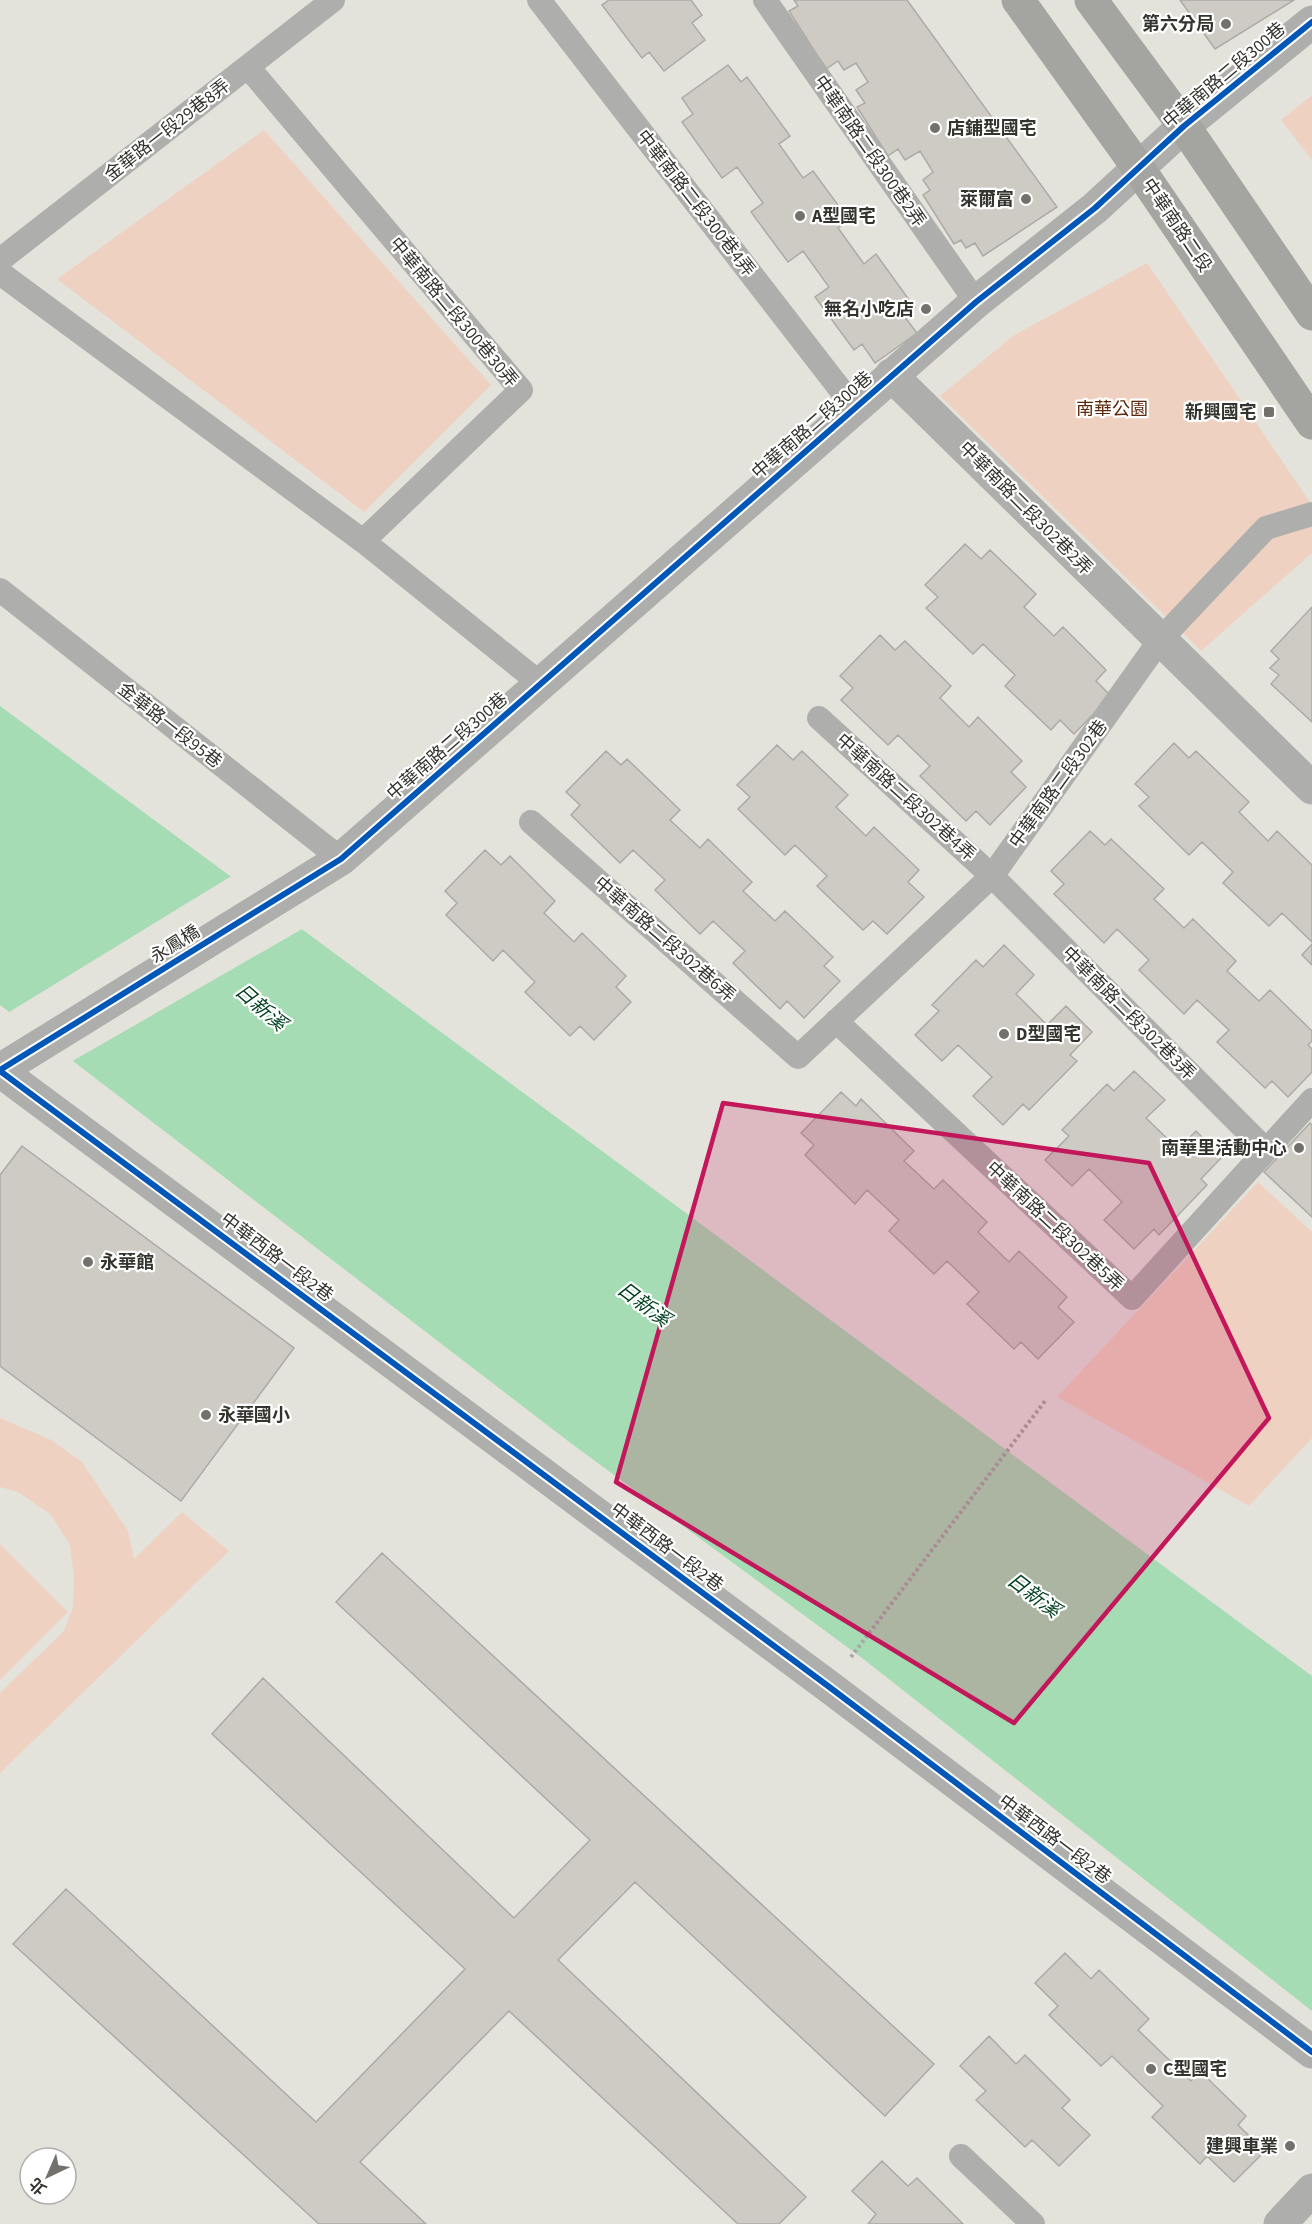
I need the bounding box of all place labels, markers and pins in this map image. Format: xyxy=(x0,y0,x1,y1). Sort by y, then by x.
place label: 第六分局 xyxy=(1142,12,1214,37)
marker: 第六分局 xyxy=(1219,17,1233,31)
place label: 店鋪型國宅 xyxy=(947,116,1037,141)
marker: 店鋪型國宅 xyxy=(928,121,942,135)
place label: 萊爾富 xyxy=(960,187,1014,212)
marker: 萊爾富 xyxy=(1019,192,1033,206)
place label: A型國宅 xyxy=(811,204,876,229)
marker: A型國宅 xyxy=(793,209,807,223)
place label: 無名小吃店 xyxy=(824,297,914,322)
marker: 無名小吃店 xyxy=(919,302,933,316)
place label: 新興國宅 xyxy=(1185,400,1257,425)
marker: 新興國宅 xyxy=(1262,405,1276,419)
place label: D型國宅 xyxy=(1016,1022,1081,1047)
marker: D型國宅 xyxy=(997,1027,1011,1041)
place label: 南華里活動中心 xyxy=(1161,1136,1287,1161)
marker: 南華里活動中心 xyxy=(1292,1141,1306,1155)
place label: 永華館 xyxy=(100,1250,154,1275)
marker: 永華館 xyxy=(81,1255,95,1269)
place label: 永華國小 xyxy=(218,1403,290,1428)
marker: 永華國小 xyxy=(199,1408,213,1422)
place label: C型國宅 xyxy=(1163,2057,1227,2082)
marker: C型國宅 xyxy=(1144,2062,1158,2076)
place label: 建興車業 xyxy=(1206,2134,1278,2159)
marker: 建興車業 xyxy=(1283,2139,1297,2153)

